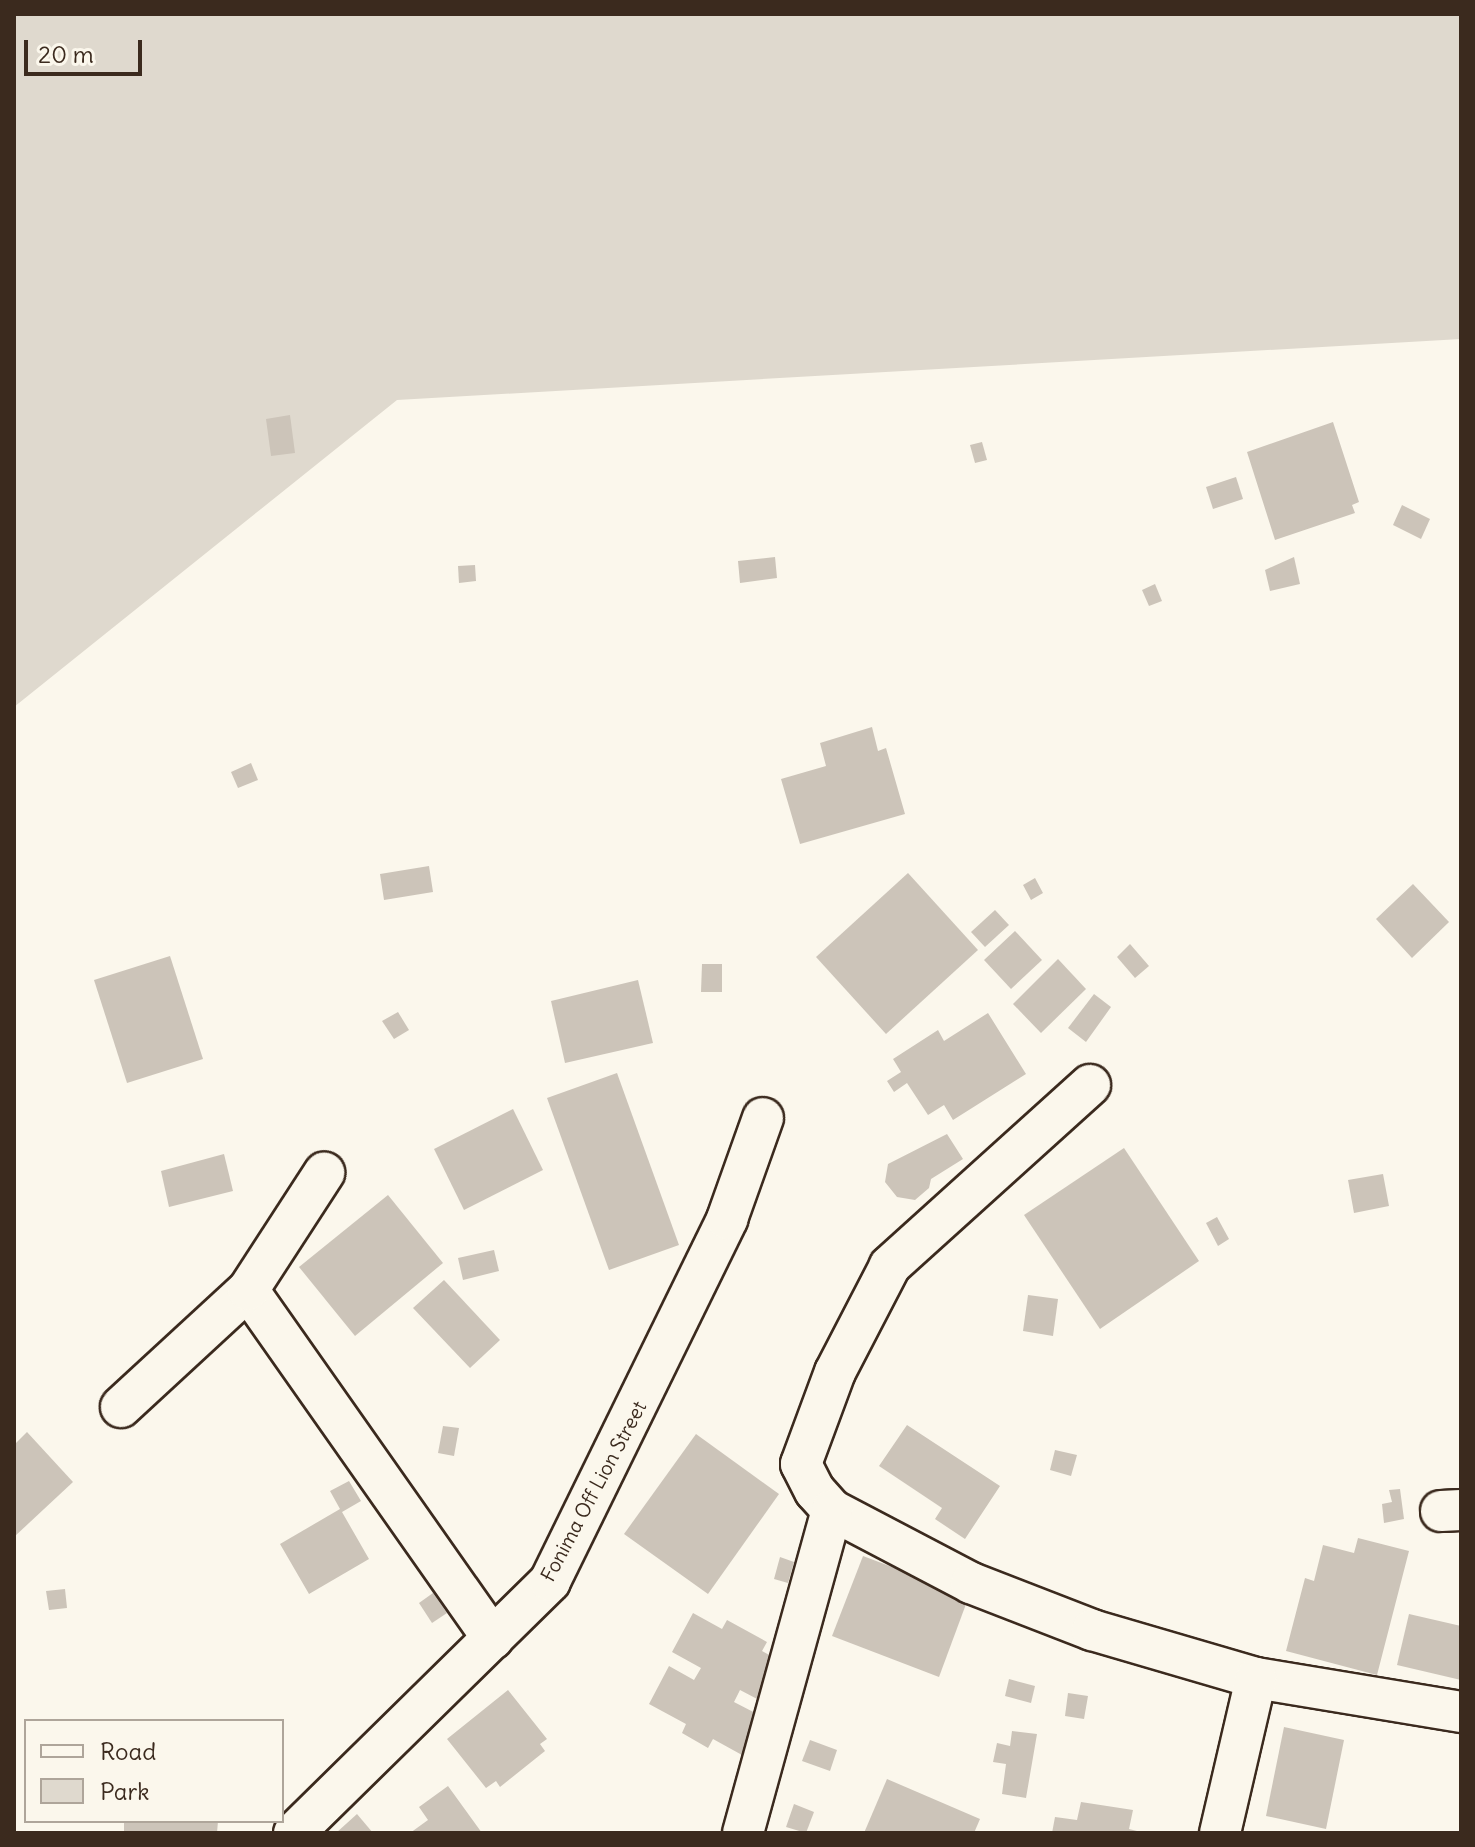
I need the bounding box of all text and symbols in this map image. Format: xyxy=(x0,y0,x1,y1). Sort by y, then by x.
scale bar xyxy=(28,24,146,74)
text: 20 m xyxy=(38,39,94,69)
street label: Fonima Off Lion Street xyxy=(535,1397,651,1585)
legend xyxy=(24,1719,284,1823)
text: Road xyxy=(100,1736,156,1766)
text: Park xyxy=(100,1776,150,1806)

